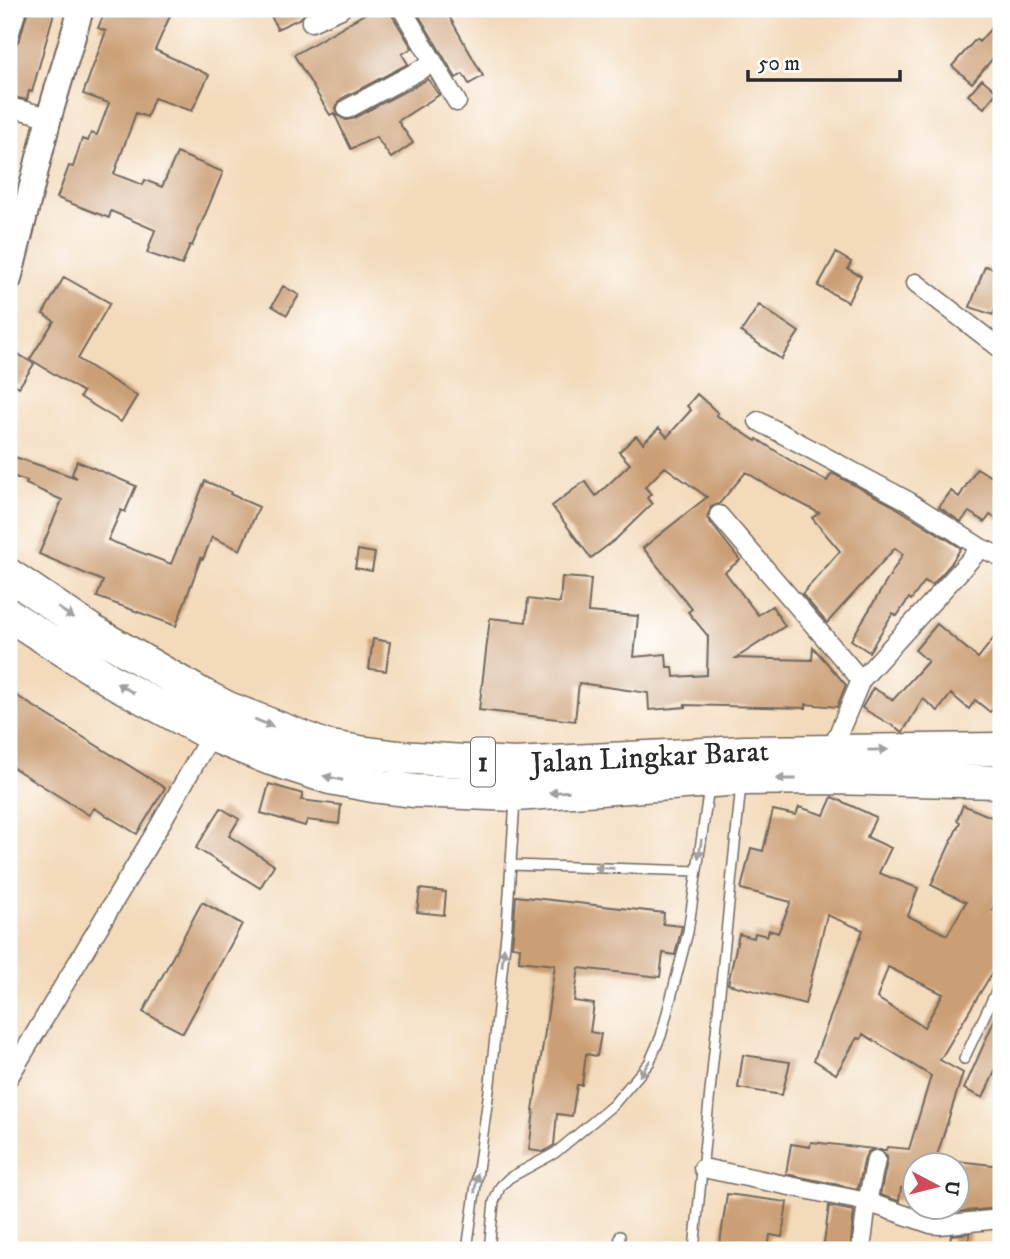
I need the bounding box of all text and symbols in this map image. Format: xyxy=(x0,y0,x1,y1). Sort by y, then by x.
scale bar xyxy=(748,38,900,82)
text: 50 m xyxy=(758,51,800,77)
one-way arrow xyxy=(56,607,75,620)
one-way arrow xyxy=(115,682,135,694)
one-way arrow xyxy=(254,718,275,729)
street label: Jalan Lingkar Barat xyxy=(527,733,770,783)
road number: 1 xyxy=(471,738,495,786)
one-way arrow xyxy=(867,744,889,756)
one-way arrow xyxy=(322,772,344,783)
one-way arrow xyxy=(775,773,797,784)
one-way arrow xyxy=(548,786,570,797)
one-way arrow xyxy=(695,838,706,860)
one-way arrow xyxy=(593,863,615,874)
one-way arrow xyxy=(498,946,509,968)
one-way arrow xyxy=(638,1058,651,1077)
north arrow xyxy=(902,1150,972,1220)
one-way arrow xyxy=(471,1171,482,1193)
text: U xyxy=(939,1179,964,1197)

